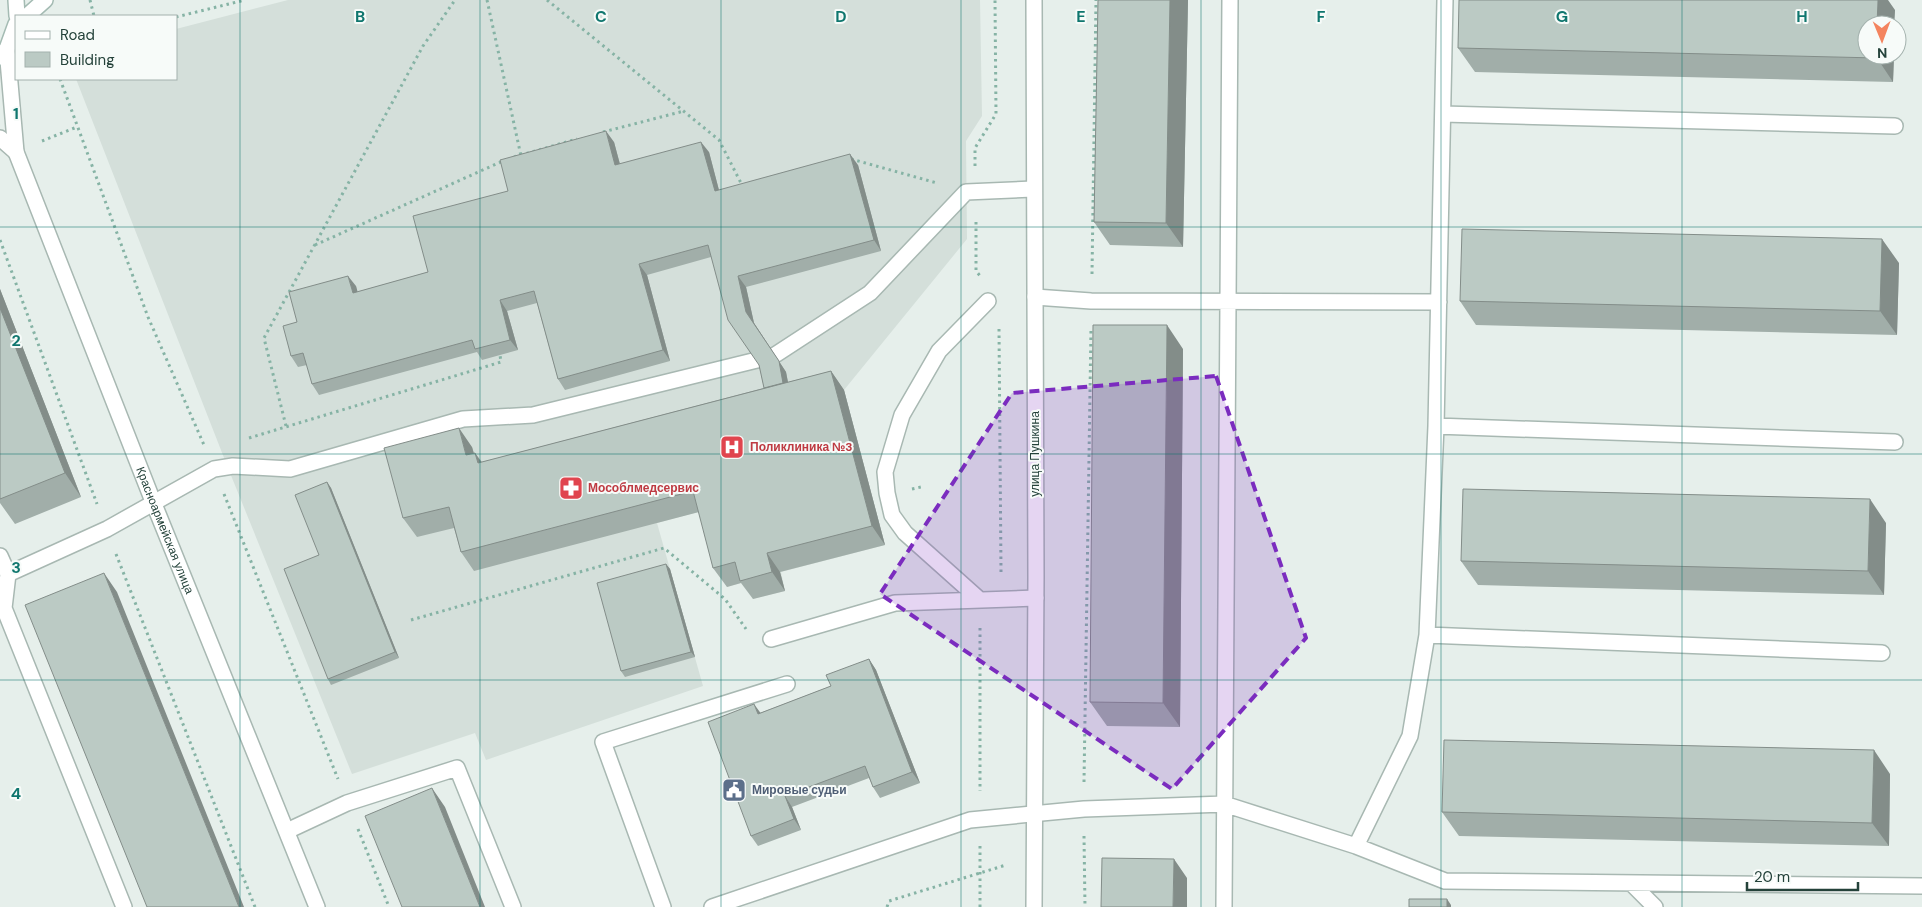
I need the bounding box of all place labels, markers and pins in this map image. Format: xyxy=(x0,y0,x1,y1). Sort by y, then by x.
hospital icon: Поликлиника №3 xyxy=(719,434,745,460)
place label: Поликлиника №3 xyxy=(750,439,853,455)
pharmacy icon: Мособлмедсервис xyxy=(558,475,584,501)
place label: Мособлмедсервис xyxy=(588,480,699,496)
public building icon: Мировые судьи xyxy=(721,777,747,803)
place label: Мировые судьи xyxy=(752,782,847,798)

